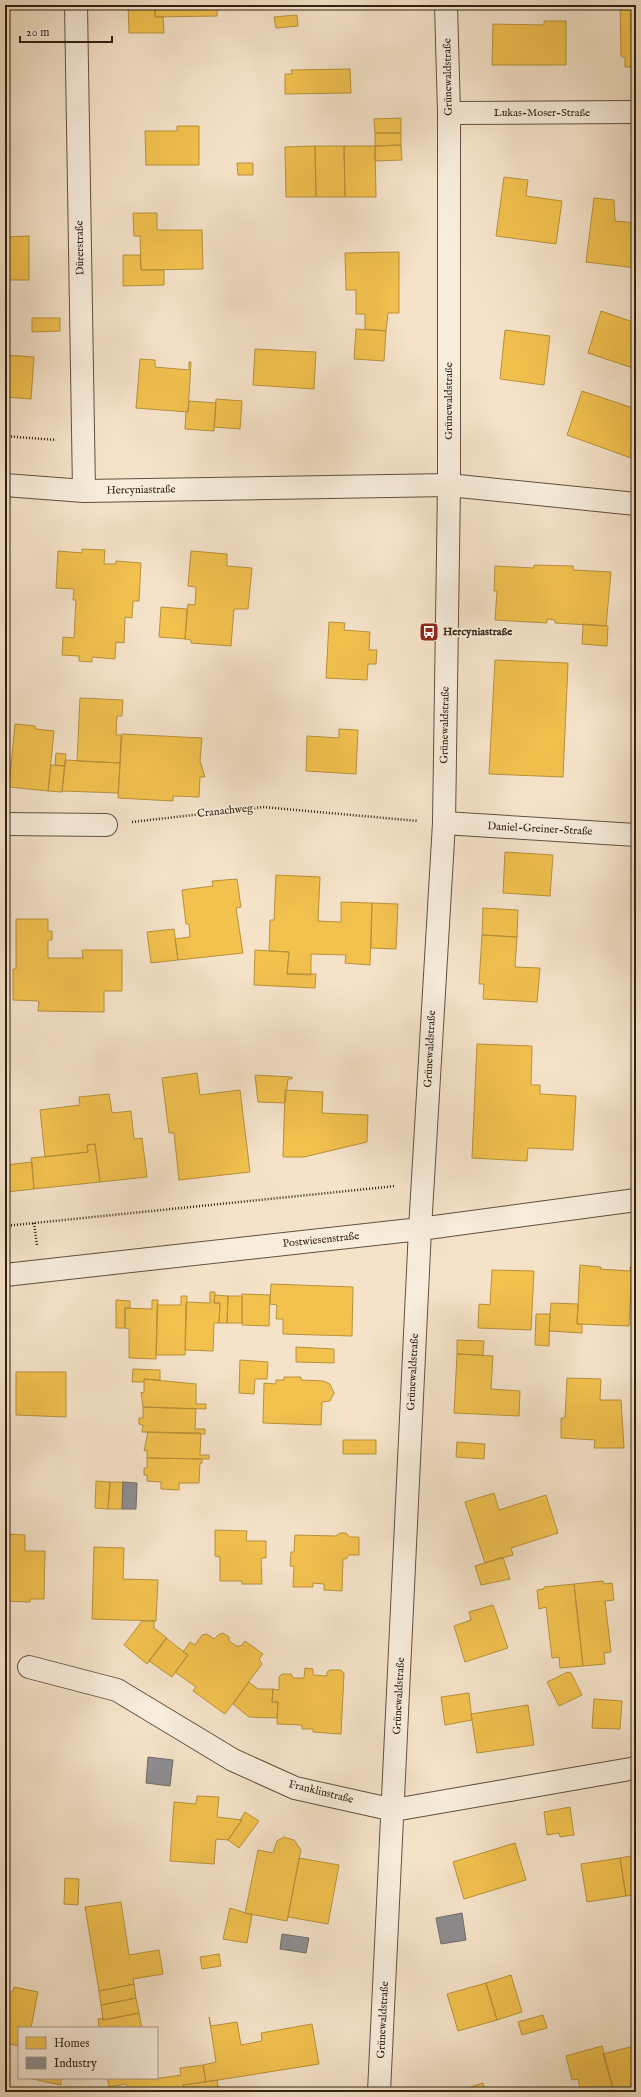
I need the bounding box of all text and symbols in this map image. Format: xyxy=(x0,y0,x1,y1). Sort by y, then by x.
scale bar xyxy=(20,18,112,44)
text: 20 m xyxy=(26,25,49,40)
street label: Grünewaldstraße xyxy=(440,38,456,116)
street label: Lukas-Moser-Straße xyxy=(494,106,590,120)
street label: Dürerstraße xyxy=(73,220,87,276)
street label: Grünewaldstraße xyxy=(442,362,456,440)
street label: Hercyniastraße xyxy=(106,482,176,498)
bus stop icon: Hercyniastraße xyxy=(418,621,440,643)
place label: Hercyniastraße xyxy=(443,625,512,639)
street label: Grünewaldstraße xyxy=(437,686,453,764)
street label: Cranachweg xyxy=(197,801,255,821)
street label: Daniel-Greiner-Straße xyxy=(487,819,593,839)
street label: Grünewaldstraße xyxy=(421,1010,439,1088)
street label: Postwiesenstraße xyxy=(282,1229,360,1251)
street label: Grünewaldstraße xyxy=(404,1333,422,1411)
street label: Grünewaldstraße xyxy=(390,1657,408,1735)
street label: Franklinstraße xyxy=(287,1777,355,1807)
street label: Grünewaldstraße xyxy=(374,1981,392,2059)
legend xyxy=(18,2027,158,2079)
text: Homes xyxy=(54,2036,90,2051)
text: Industry xyxy=(54,2056,97,2071)

